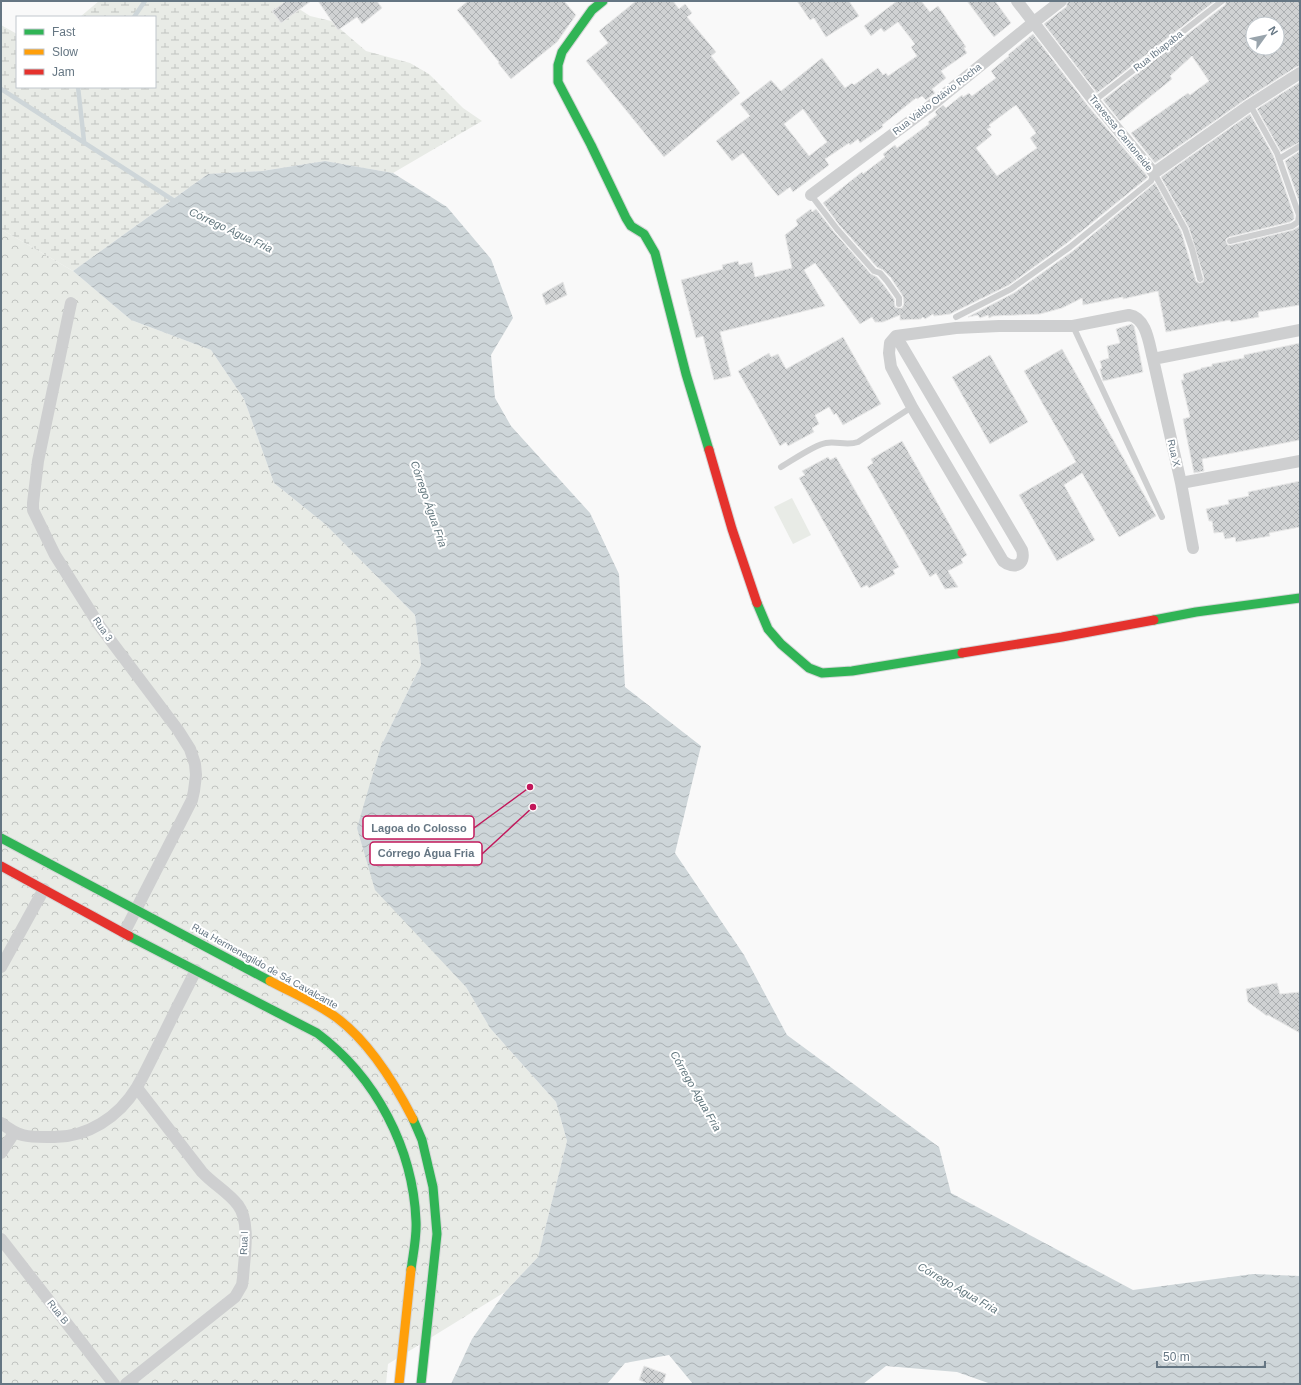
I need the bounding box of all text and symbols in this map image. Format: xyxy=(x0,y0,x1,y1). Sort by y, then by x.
legend xyxy=(16,16,156,88)
north arrow xyxy=(1245,16,1285,56)
text: N xyxy=(1266,24,1281,37)
text: Fast xyxy=(52,25,76,39)
street label: Rua Ibiapaba xyxy=(1131,28,1185,74)
text: Slow xyxy=(52,45,78,59)
street label: Rua Valdo Otávio Rocha xyxy=(891,61,984,137)
text: Jam xyxy=(52,65,75,79)
street label: Travessa Cantoneide xyxy=(1087,93,1155,174)
water label: Córrego Água Fria xyxy=(187,205,275,255)
street label: Rua X xyxy=(1166,438,1183,468)
water label: Córrego Água Fria xyxy=(409,459,449,549)
street label: Rua 3 xyxy=(91,615,115,643)
callout: Lagoa do Colosso xyxy=(363,816,474,839)
text: Lagoa do Colosso xyxy=(371,822,467,834)
callout: Córrego Água Fria xyxy=(370,842,482,865)
text: Córrego Água Fria xyxy=(378,847,475,859)
street label: Rua Hermenegildo de Sá Cavalcante xyxy=(190,921,340,1011)
water label: Córrego Água Fria xyxy=(668,1049,724,1133)
street label: Rua I xyxy=(238,1231,250,1255)
water label: Córrego Água Fria xyxy=(916,1260,1000,1316)
street label: Rua B xyxy=(45,1298,71,1327)
scale bar xyxy=(1157,1343,1265,1369)
text: 50 m xyxy=(1163,1350,1190,1364)

